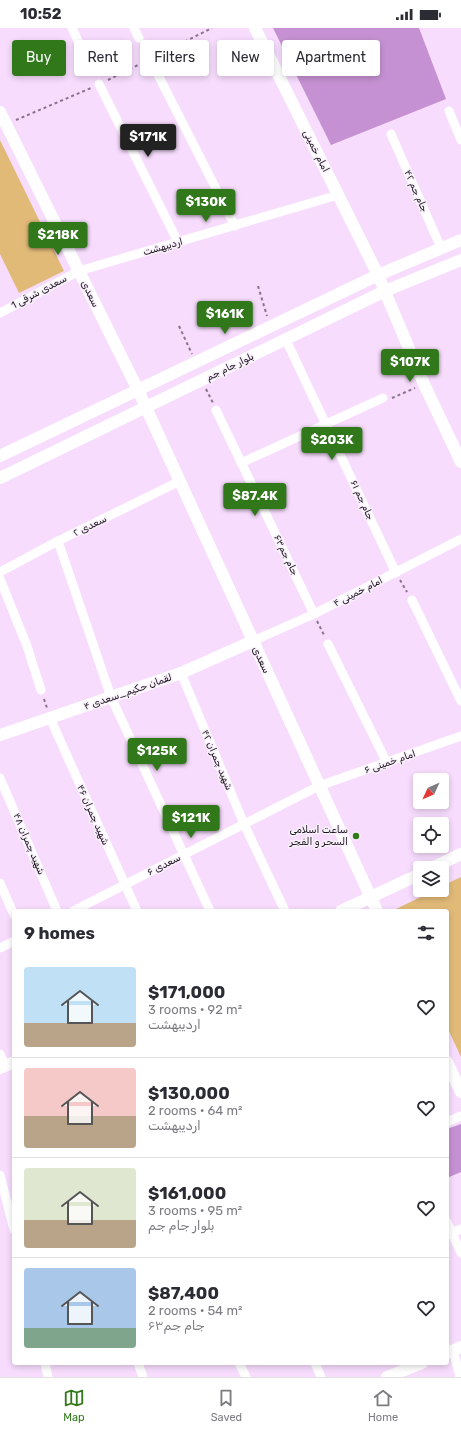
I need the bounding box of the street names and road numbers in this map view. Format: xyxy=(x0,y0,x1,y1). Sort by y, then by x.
street label: امام خمینی xyxy=(300,128,332,174)
street label: جام جم ۴۲ xyxy=(401,168,431,214)
street label: اردیبهشت xyxy=(142,236,184,258)
street label: سعدی شرقی 1 xyxy=(9,272,69,312)
street label: سعدی xyxy=(78,279,102,309)
street label: بلوار جام جم xyxy=(204,350,256,384)
street label: جام جم ۶۱ xyxy=(348,478,376,522)
street label: سعدی ۲ xyxy=(71,513,109,539)
street label: جام جم۶۳ xyxy=(271,533,301,577)
street label: امام خمینی ۴ xyxy=(331,574,385,610)
street label: سعدی xyxy=(250,645,272,675)
street label: لقمان حکیم_سعدی ۴ xyxy=(82,671,174,713)
street label: شهید چمران ۴۲ xyxy=(199,728,235,792)
street label: امام خمینی ۶ xyxy=(363,748,417,776)
street label: شهید چمران ۴۶ xyxy=(74,783,112,847)
street label: شهید چمران ۴۸ xyxy=(11,811,47,877)
street label: سعدی ۶ xyxy=(145,851,183,879)

